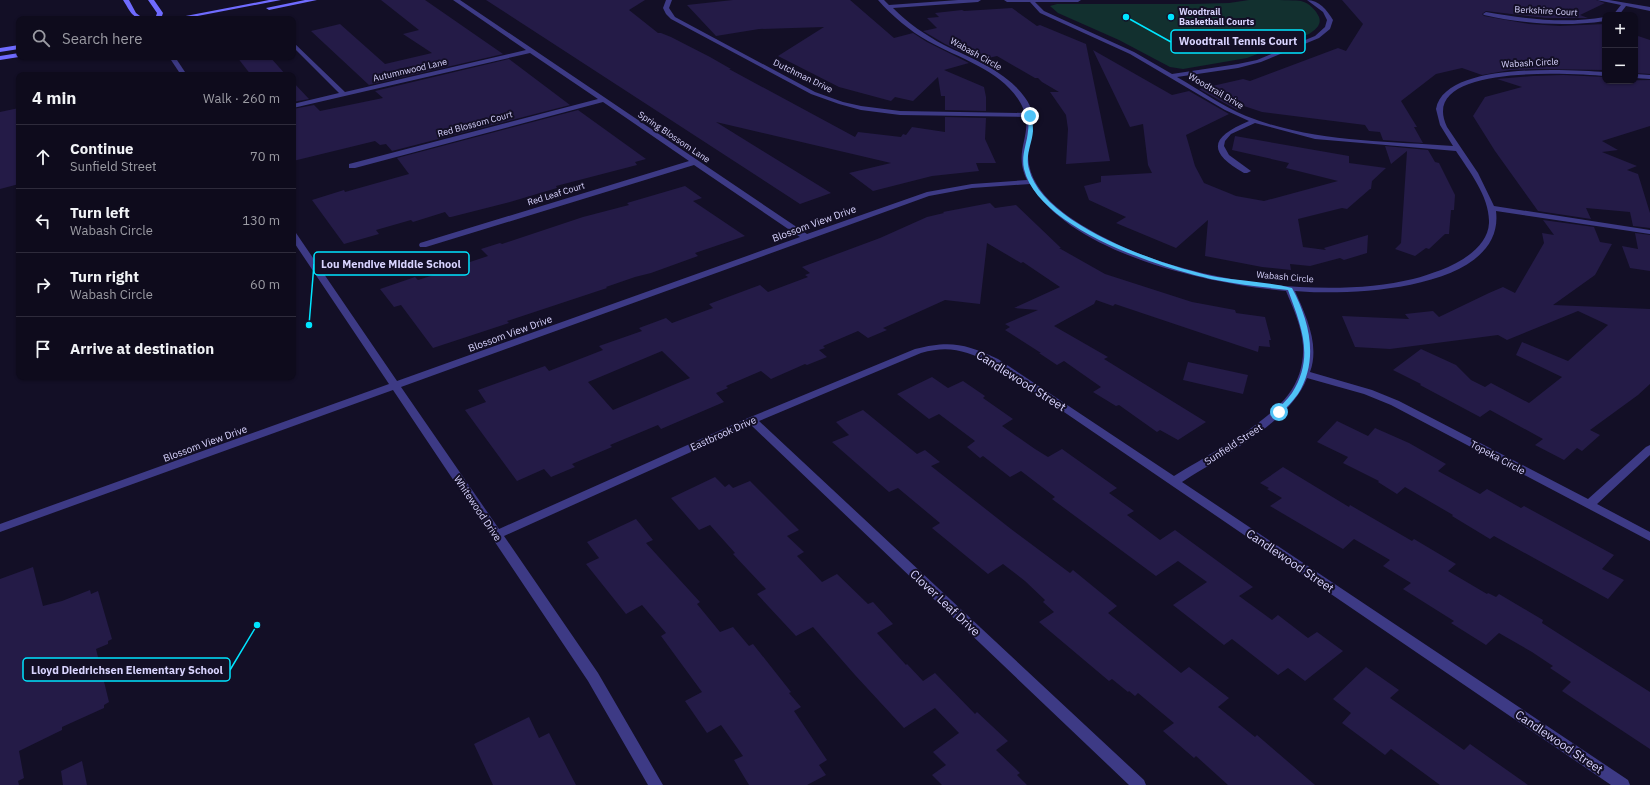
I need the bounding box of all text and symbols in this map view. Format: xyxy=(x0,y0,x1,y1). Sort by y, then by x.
street label: Berkshire Court xyxy=(1514,3,1578,18)
place label: Woodtrail Basketball Courts xyxy=(1179,6,1255,27)
marker: Woodtrail Basketball Courts xyxy=(1166,12,1176,22)
map controls xyxy=(1602,12,1638,84)
button: + xyxy=(1602,12,1638,48)
search box xyxy=(16,16,296,60)
icon: search xyxy=(30,27,52,49)
text: Search here xyxy=(62,29,142,48)
callout: Woodtrail Tennis Court xyxy=(1171,30,1305,53)
text: Woodtrail Tennis Court xyxy=(1179,34,1297,48)
street label: Wabash Circle xyxy=(948,35,1004,72)
button: − xyxy=(1602,48,1638,84)
street label: Autumnwood Lane xyxy=(372,56,448,83)
street label: Dutchman Drive xyxy=(772,56,835,95)
street label: Wabash Circle xyxy=(1501,56,1559,69)
street label: Woodtrail Drive xyxy=(1187,70,1246,111)
text: 4 min xyxy=(32,87,76,109)
text: Walk · 260 m xyxy=(203,90,280,107)
route end xyxy=(1021,107,1039,125)
street label: Red Blossom Court xyxy=(436,108,514,139)
street label: Spring Blossom Lane xyxy=(636,108,712,165)
text: Continue xyxy=(70,139,134,158)
icon: ahead xyxy=(32,146,54,168)
text: 70 m xyxy=(250,148,280,165)
text: Sunfield Street xyxy=(70,158,157,175)
street label: Red Leaf Court xyxy=(526,180,586,207)
street label: Blossom View Drive xyxy=(770,202,858,245)
text: Turn left xyxy=(70,203,130,222)
icon: left xyxy=(32,210,54,232)
text: 130 m xyxy=(242,212,280,229)
text: Wabash Circle xyxy=(70,222,153,239)
callout: Lou Mendive Middle School xyxy=(314,252,469,275)
text: Lou Mendive Middle School xyxy=(321,257,462,271)
text: Turn right xyxy=(70,267,139,286)
street label: Wabash Circle xyxy=(1256,269,1314,284)
icon: right xyxy=(32,274,54,296)
text: 60 m xyxy=(250,276,280,293)
text: Wabash Circle xyxy=(70,286,153,303)
street label: Blossom View Drive xyxy=(466,312,554,355)
icon: arrive xyxy=(32,338,54,360)
text: Arrive at destination xyxy=(70,339,214,358)
street label: Candlewood Street xyxy=(974,347,1069,414)
route start xyxy=(1270,403,1288,421)
street label: Eastbrook Drive xyxy=(688,413,759,454)
street label: Sunfield Street xyxy=(1202,421,1265,468)
street label: Blossom View Drive xyxy=(161,422,249,465)
street label: Topeka Circle xyxy=(1468,438,1528,478)
street label: Whitewood Drive xyxy=(451,473,505,544)
street label: Candlewood Street xyxy=(1244,526,1337,596)
street label: Clover Leaf Drive xyxy=(907,566,984,639)
callout: Lloyd Diedrichsen Elementary School xyxy=(23,658,230,681)
text: Lloyd Diedrichsen Elementary School xyxy=(31,663,224,677)
street label: Candlewood Street xyxy=(1513,707,1606,777)

